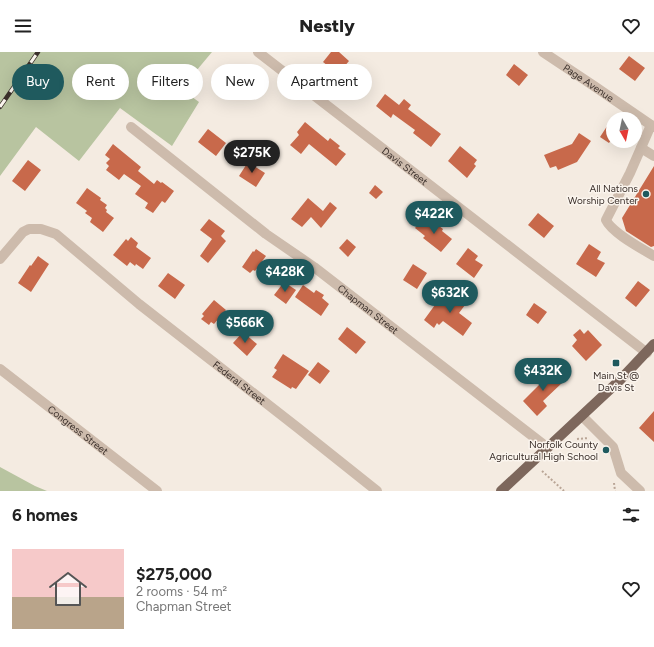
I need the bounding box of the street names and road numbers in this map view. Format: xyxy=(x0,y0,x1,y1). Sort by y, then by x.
street label: Page Avenue xyxy=(561,61,617,105)
street label: Davis Street xyxy=(379,144,431,188)
street label: Chapman Street xyxy=(335,282,401,337)
street label: Federal Street xyxy=(210,358,268,408)
street label: Congress Street xyxy=(45,403,111,458)

